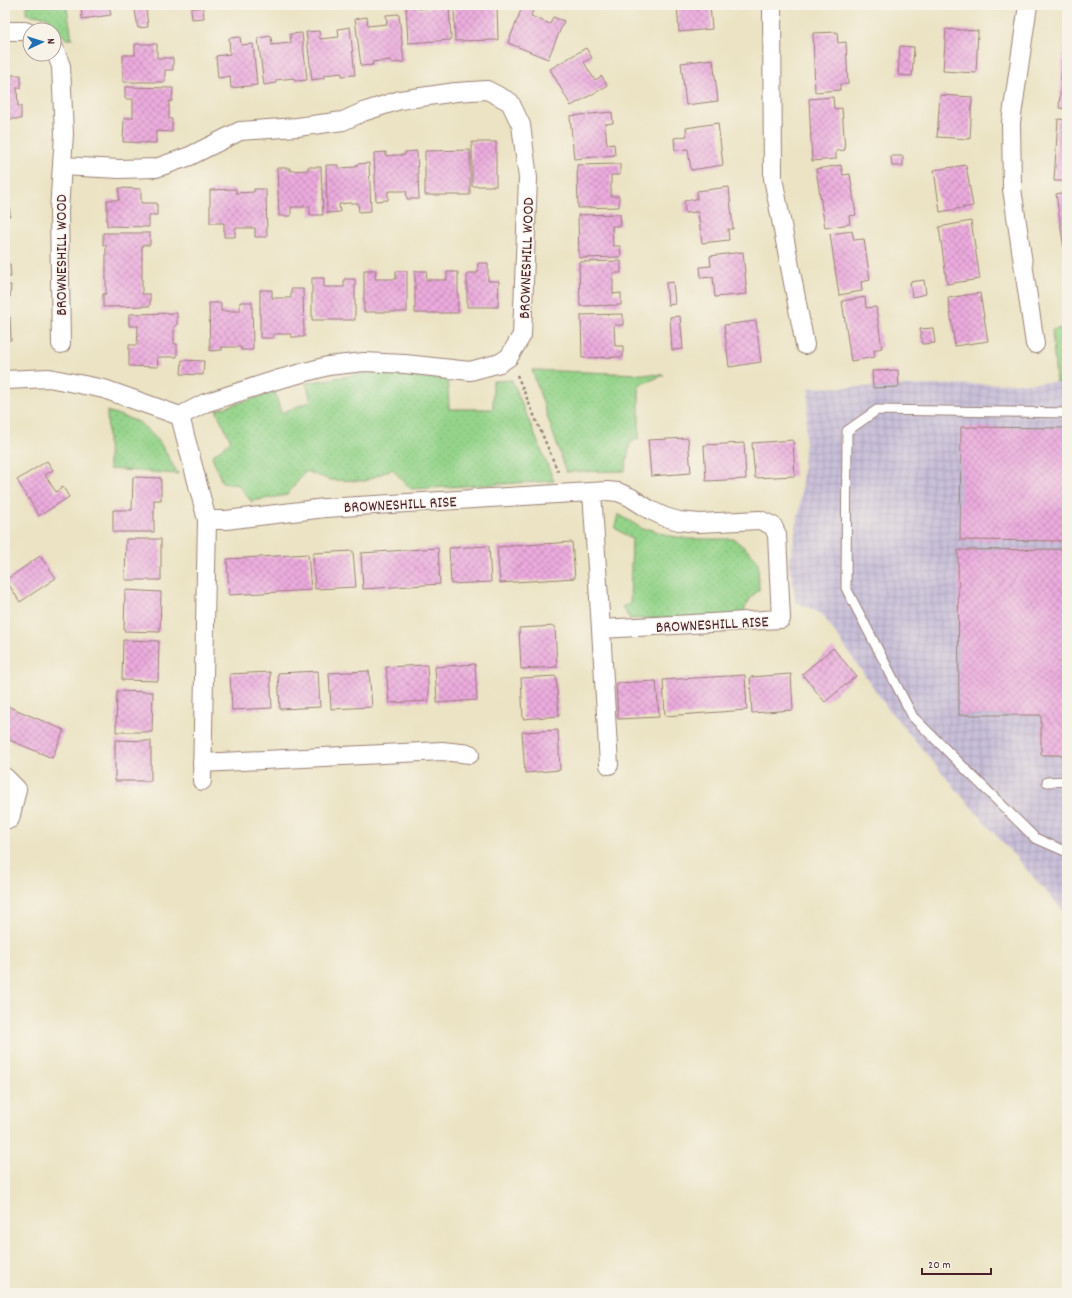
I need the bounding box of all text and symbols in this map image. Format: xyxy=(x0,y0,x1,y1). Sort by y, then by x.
north arrow xyxy=(22,22,62,62)
text: N xyxy=(42,38,58,45)
street label: BROWNESHILL WOOD xyxy=(51,194,74,316)
street label: BROWNESHILL WOOD xyxy=(514,197,541,319)
street label: BROWNESHILL RISE xyxy=(343,491,458,520)
street label: BROWNESHILL RISE xyxy=(655,611,770,640)
scale bar xyxy=(922,1250,991,1276)
text: 20 m xyxy=(928,1257,951,1274)

